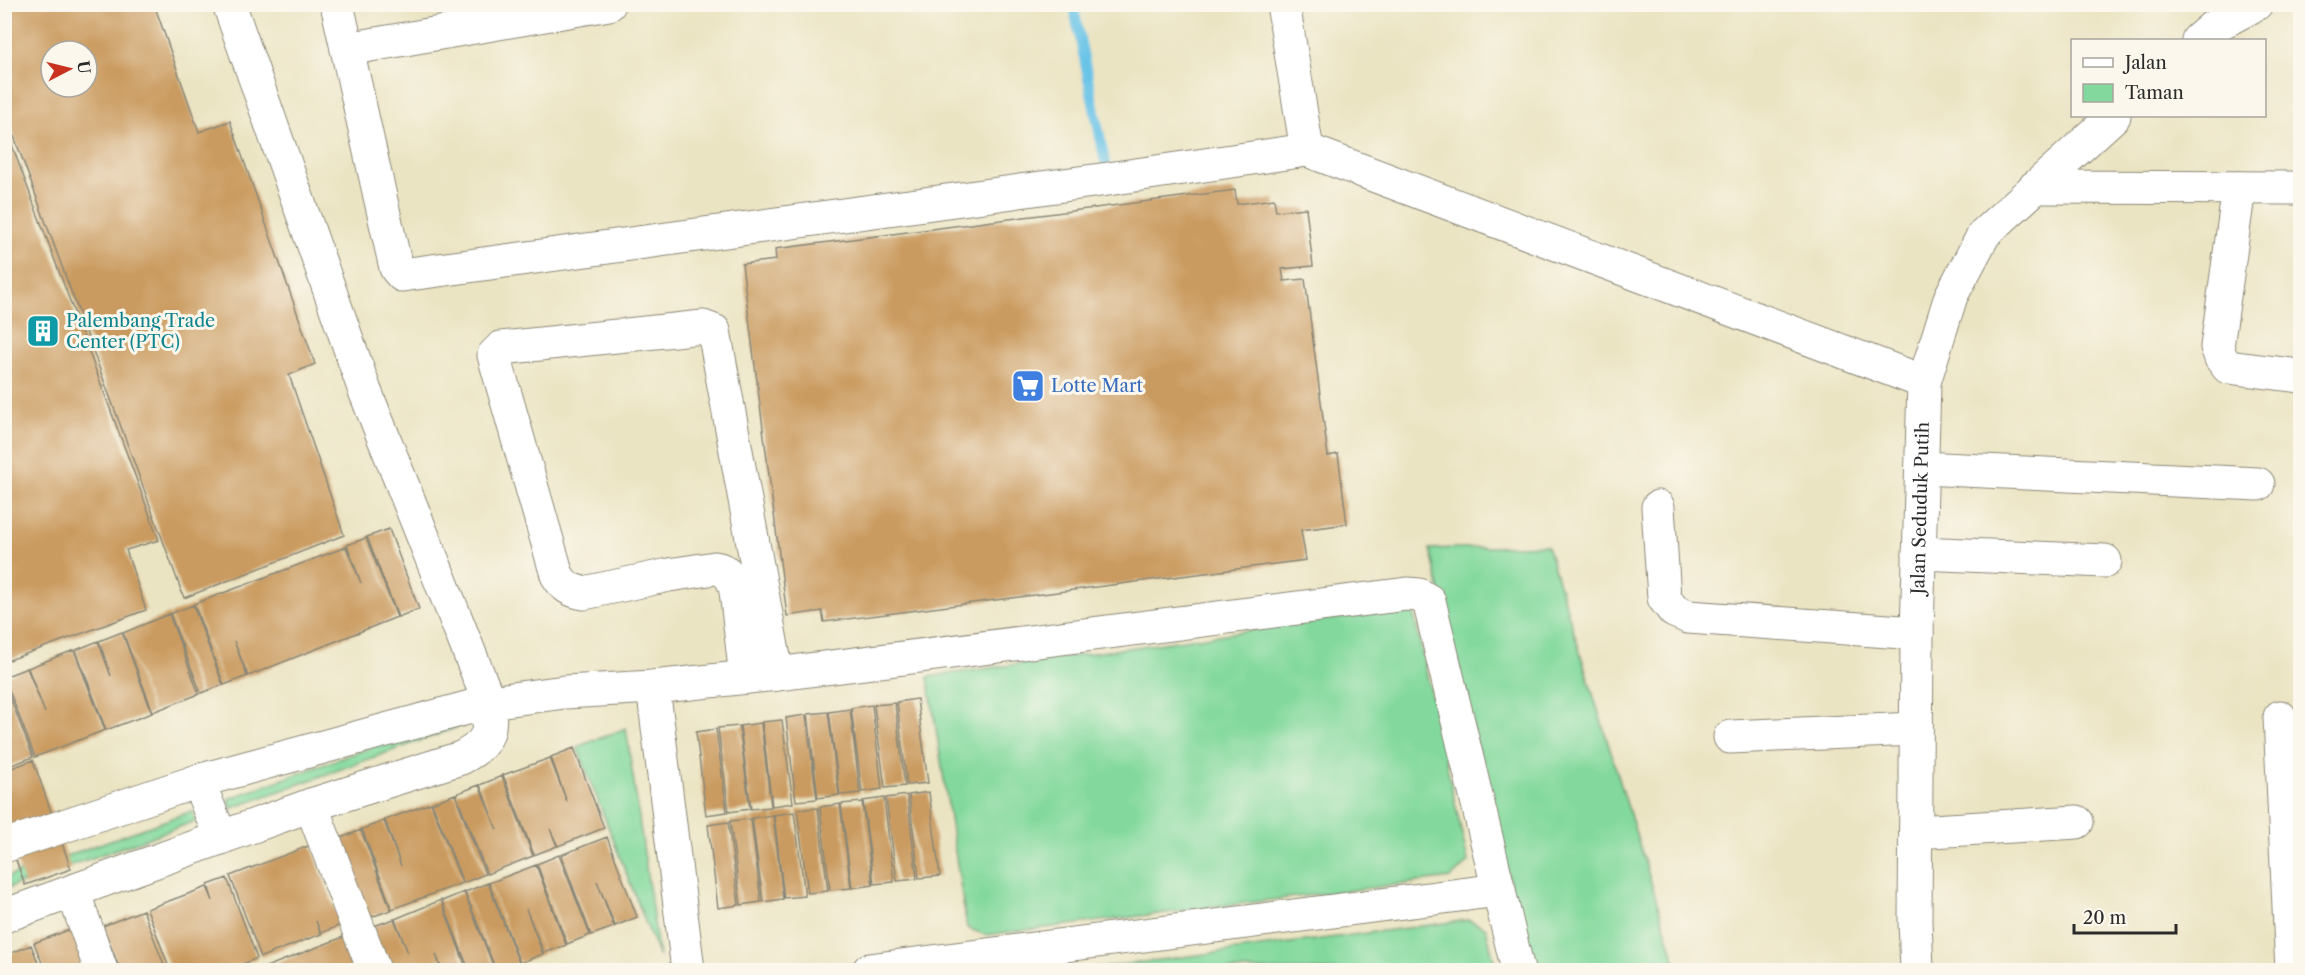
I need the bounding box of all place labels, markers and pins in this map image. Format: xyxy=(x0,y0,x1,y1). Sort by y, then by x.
place label: Palembang Trade Center (PTC) xyxy=(66,310,215,353)
building icon: Palembang Trade Center (PTC) xyxy=(25,313,61,349)
supermarket icon: Lotte Mart xyxy=(1010,368,1046,404)
place label: Lotte Mart xyxy=(1051,375,1144,397)

